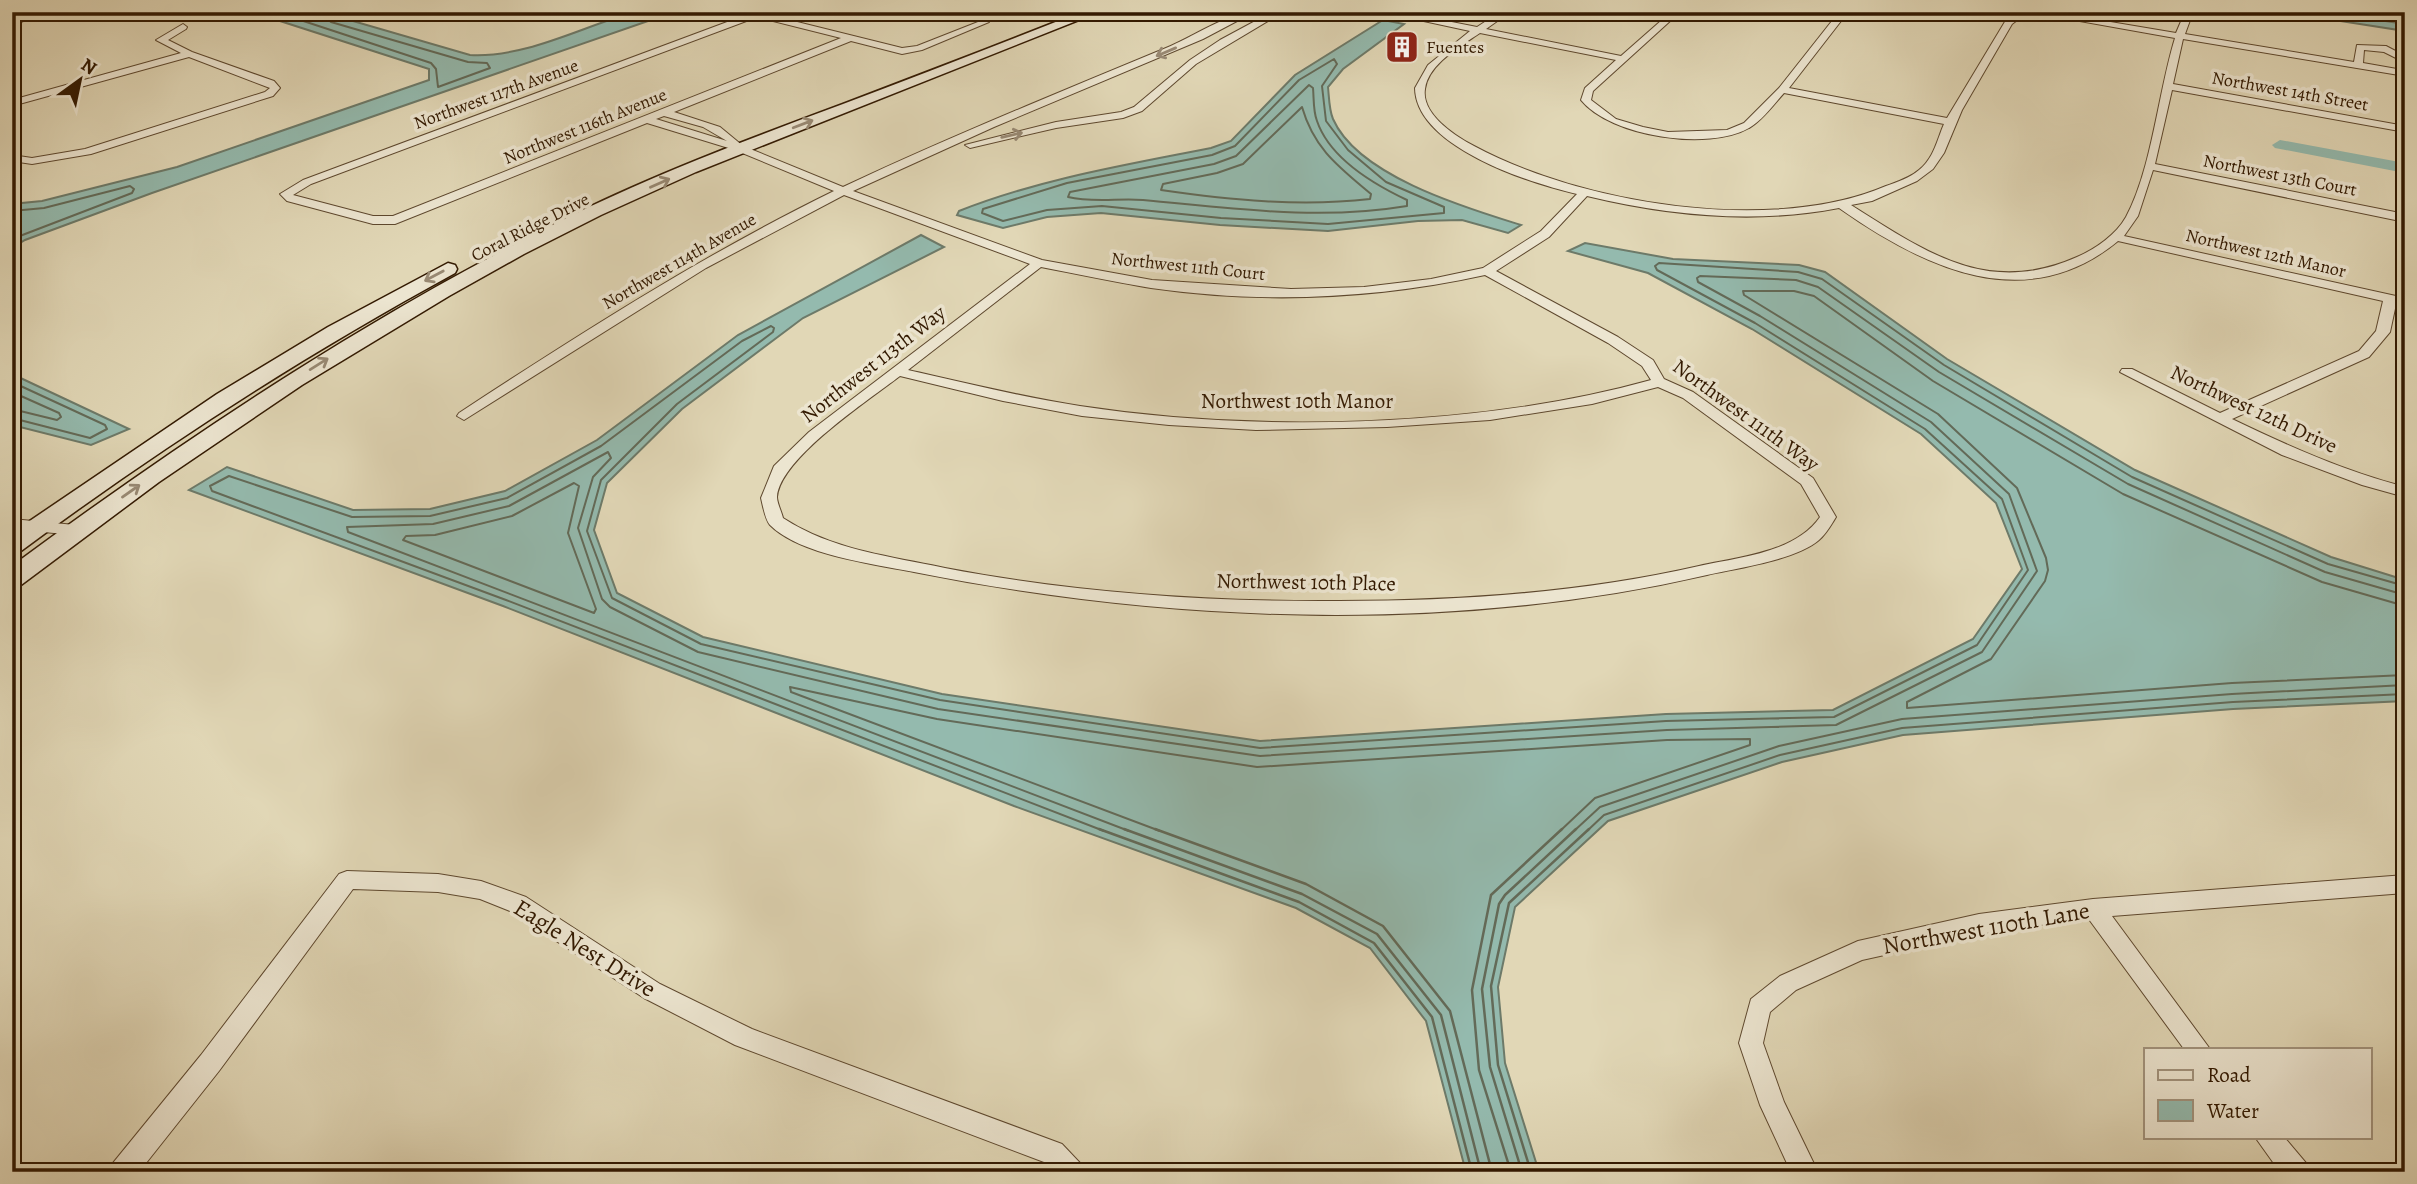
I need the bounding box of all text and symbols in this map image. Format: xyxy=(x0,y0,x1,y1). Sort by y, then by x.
building icon: Fuentes xyxy=(1383,28,1421,66)
place label: Fuentes xyxy=(1426,35,1484,59)
north arrow xyxy=(46,46,116,116)
one-way arrow xyxy=(1156,46,1177,59)
text: N xyxy=(76,52,102,81)
street label: Northwest 117th Avenue xyxy=(410,53,582,135)
street label: Northwest 14th Street xyxy=(2210,65,2370,117)
street label: Northwest 116th Avenue xyxy=(500,82,670,170)
one-way arrow xyxy=(792,117,814,130)
one-way arrow xyxy=(1000,128,1023,141)
street label: Northwest 13th Court xyxy=(2201,148,2359,202)
one-way arrow xyxy=(649,176,670,189)
street label: Coral Ridge Drive xyxy=(467,187,593,267)
street label: Northwest 114th Avenue xyxy=(598,207,760,315)
street label: Northwest 12th Manor xyxy=(2183,223,2349,283)
street label: Northwest 11th Court xyxy=(1110,246,1266,286)
one-way arrow xyxy=(424,270,445,284)
street label: Northwest 113th Way xyxy=(795,298,952,429)
street label: Northwest 111th Way xyxy=(1667,352,1825,478)
one-way arrow xyxy=(309,356,329,370)
street label: Northwest 12th Drive xyxy=(2166,358,2342,460)
street label: Northwest 10th Manor xyxy=(1201,387,1393,415)
one-way arrow xyxy=(121,484,140,498)
street label: Northwest 10th Place xyxy=(1216,566,1396,598)
street label: Eagle Nest Drive xyxy=(508,892,662,1004)
street label: Northwest 110th Lane xyxy=(1880,894,2092,962)
legend xyxy=(2144,1048,2372,1138)
text: Road xyxy=(2207,1061,2251,1089)
text: Water xyxy=(2206,1097,2259,1125)

